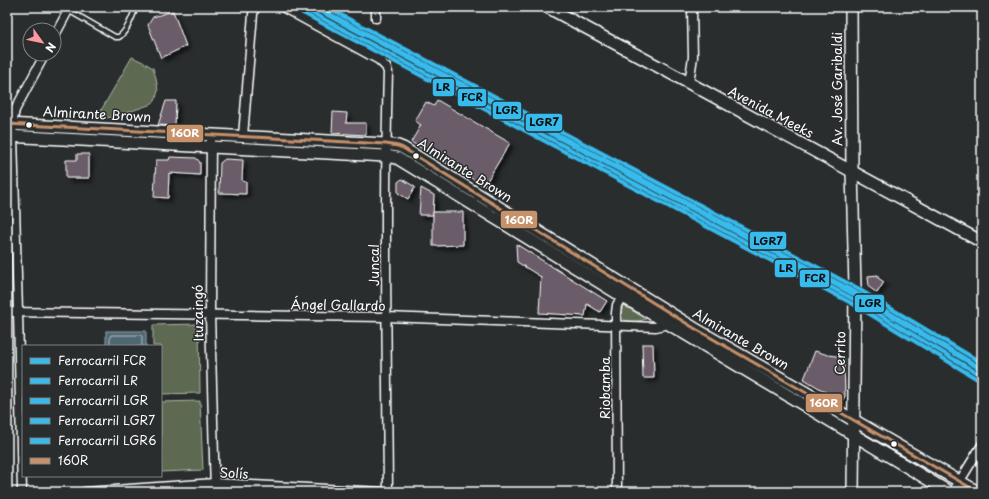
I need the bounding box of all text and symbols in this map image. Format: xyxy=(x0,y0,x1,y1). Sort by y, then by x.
north arrow xyxy=(22,22,62,62)
street label: Av. José Garibaldi xyxy=(827,32,846,146)
text: N xyxy=(41,39,60,56)
line badge: LR xyxy=(432,78,455,97)
text: LR xyxy=(436,78,450,95)
street label: Avenida Meeks xyxy=(725,81,817,142)
line badge: FCR xyxy=(457,88,487,107)
text: FCR xyxy=(461,88,483,105)
street label: Almirante Brown xyxy=(42,101,152,126)
line badge: LGR xyxy=(492,101,522,120)
text: LGR xyxy=(495,101,519,118)
line badge: LGR7 xyxy=(525,113,563,132)
text: LGR7 xyxy=(529,113,559,130)
unlabelled marker xyxy=(24,120,34,130)
line badge: 160R xyxy=(166,124,204,143)
text: 160R xyxy=(171,124,199,141)
street label: Almirante Brown xyxy=(414,133,516,206)
unlabelled marker xyxy=(411,151,421,161)
line badge: 160R xyxy=(500,210,538,229)
text: 160R xyxy=(505,211,533,228)
line badge: LGR7 xyxy=(749,231,787,250)
text: LGR7 xyxy=(753,232,783,249)
street label: Juncal xyxy=(364,244,383,286)
line badge: LR xyxy=(774,259,797,278)
text: LR xyxy=(779,259,793,276)
line badge: FCR xyxy=(799,269,830,288)
text: FCR xyxy=(804,269,826,286)
street label: Ituzaingó xyxy=(188,284,207,342)
street label: Ángel Gallardo xyxy=(290,294,386,315)
line badge: LGR xyxy=(854,294,885,313)
text: LGR xyxy=(858,294,882,311)
street label: Almirante Brown xyxy=(690,303,793,374)
street label: Cerrito xyxy=(830,331,849,375)
legend xyxy=(22,345,162,477)
text: Ferrocarril FCR xyxy=(58,351,146,369)
street label: Riobamba xyxy=(595,356,614,419)
text: Ferrocarril LR xyxy=(58,371,138,389)
text: Ferrocarril LGR xyxy=(58,391,148,409)
line badge: 160R xyxy=(805,393,843,413)
text: 160R xyxy=(810,394,838,411)
text: Ferrocarril LGR7 xyxy=(58,411,155,429)
text: Ferrocarril LGR6 xyxy=(58,431,156,449)
unlabelled marker xyxy=(889,439,899,449)
text: 160R xyxy=(58,451,89,469)
street label: Solís xyxy=(219,462,249,483)

